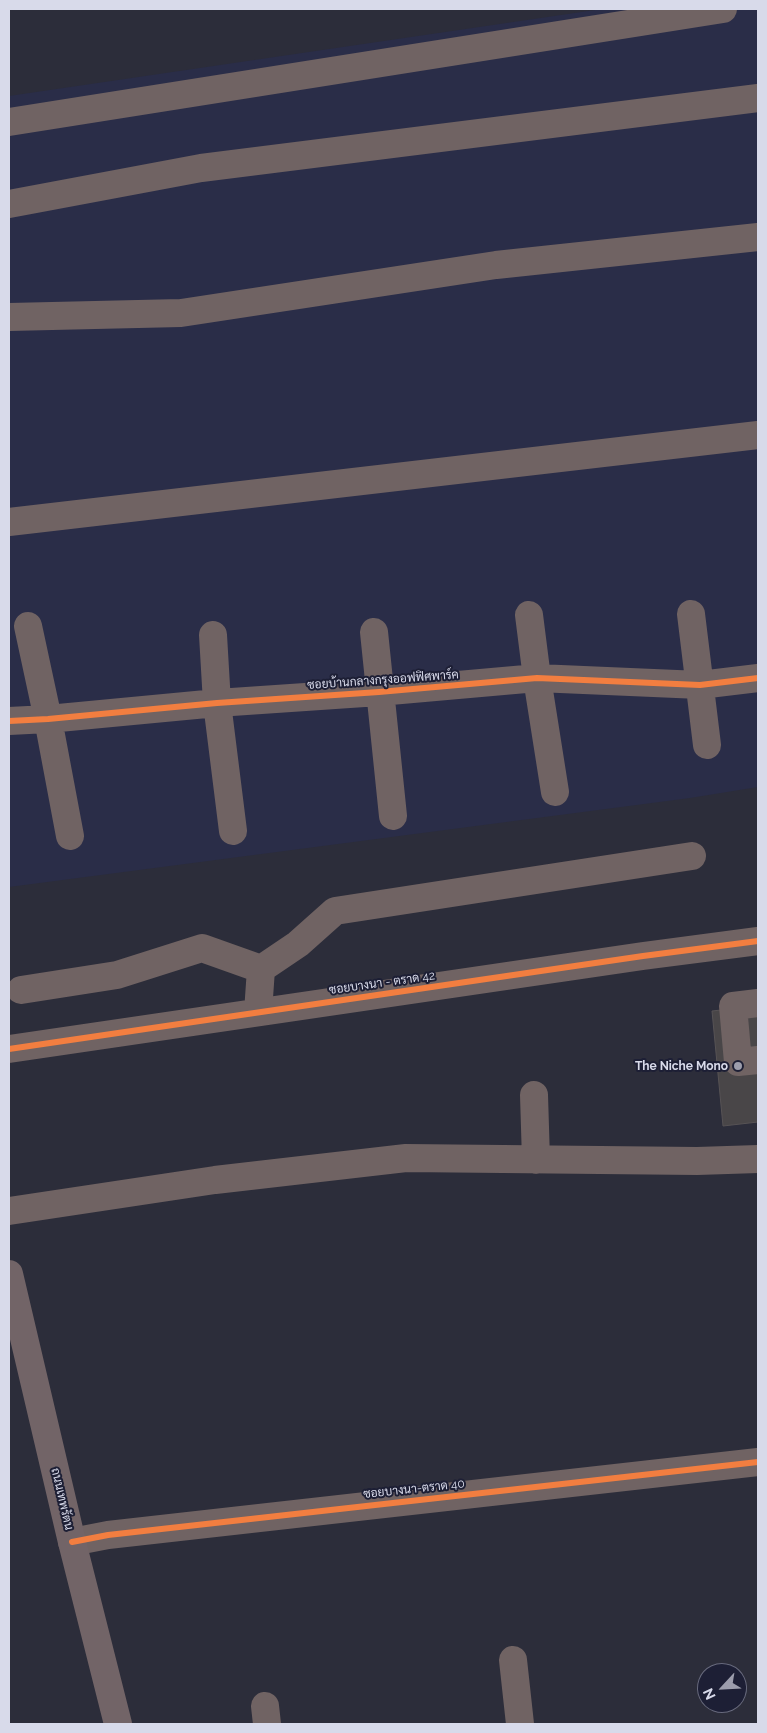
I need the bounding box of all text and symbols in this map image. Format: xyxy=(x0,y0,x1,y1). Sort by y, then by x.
street label: ซอยบ้านกลางกรุงออฟฟิศพาร์ค xyxy=(307,668,459,692)
street label: ซอยบางนา - ตราด 42 xyxy=(328,968,436,998)
place label: The Niche Mono xyxy=(635,1059,728,1073)
marker: The Niche Mono xyxy=(732,1060,744,1072)
street label: ถนนเทพรัตน xyxy=(48,1467,76,1531)
street label: ซอยบางนา-ตราด 40 xyxy=(363,1477,465,1501)
north arrow xyxy=(697,1663,747,1713)
text: N xyxy=(700,1686,719,1702)

